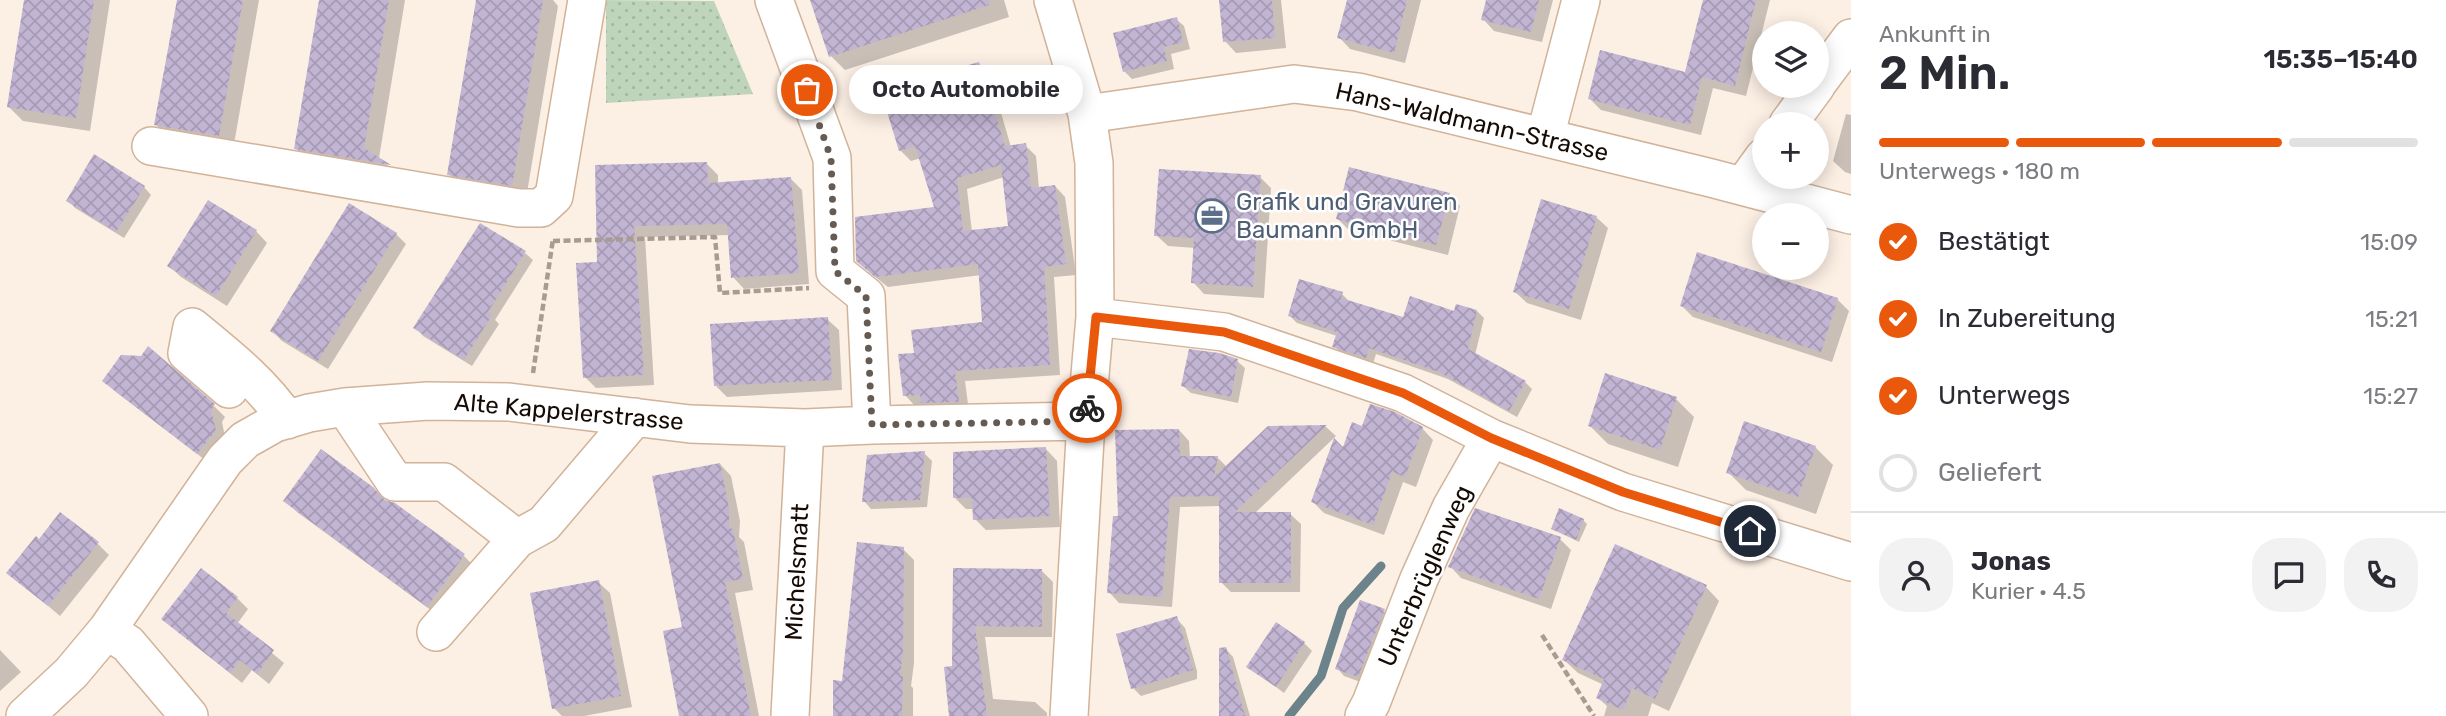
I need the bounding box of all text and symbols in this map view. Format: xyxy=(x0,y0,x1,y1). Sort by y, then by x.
text: Ankunft in xyxy=(1879,20,1991,48)
map controls xyxy=(1752,21,1829,280)
button: layers xyxy=(1752,21,1829,98)
text: 15:35–15:40 xyxy=(2264,44,2418,75)
text: 2 Min. xyxy=(1879,46,2010,101)
pin xyxy=(777,60,837,120)
callout: Octo Automobile xyxy=(849,66,1084,114)
icon: bag xyxy=(788,71,826,109)
text: Octo Automobile xyxy=(872,75,1060,103)
street label: Hans-Waldmann-Strasse xyxy=(1333,77,1611,167)
button: + xyxy=(1752,112,1829,189)
text: Unterwegs · 180 m xyxy=(1879,157,2080,185)
place label: Grafik und Gravuren Baumann GmbH xyxy=(1236,188,1458,244)
office icon: Grafik und Gravuren Baumann GmbH xyxy=(1193,197,1231,235)
button: − xyxy=(1752,203,1829,280)
icon: check xyxy=(1879,223,1917,261)
text: Bestätigt xyxy=(1938,226,2050,257)
text: 15:09 xyxy=(2360,228,2418,256)
icon: check xyxy=(1879,300,1917,338)
text: In Zubereitung xyxy=(1938,303,2116,334)
text: 15:21 xyxy=(2365,305,2418,333)
courier xyxy=(1052,373,1122,443)
icon: check xyxy=(1879,377,1917,415)
text: Unterwegs xyxy=(1938,380,2070,411)
text: 15:27 xyxy=(2363,382,2418,410)
street label: Alte Kappelerstrasse xyxy=(453,388,685,436)
icon: bike xyxy=(1068,389,1106,427)
text: Geliefert xyxy=(1938,457,2042,488)
street label: Unterbrüglenweg xyxy=(1372,481,1478,671)
pin xyxy=(1720,501,1780,561)
street label: Michelsmatt xyxy=(779,503,815,641)
icon: home xyxy=(1731,512,1769,550)
button: person xyxy=(1879,538,1953,612)
button: chat xyxy=(2252,538,2326,612)
button: phone xyxy=(2344,538,2418,612)
text: Jonas xyxy=(1971,546,2051,577)
text: Kurier · 4.5 xyxy=(1971,577,2086,605)

